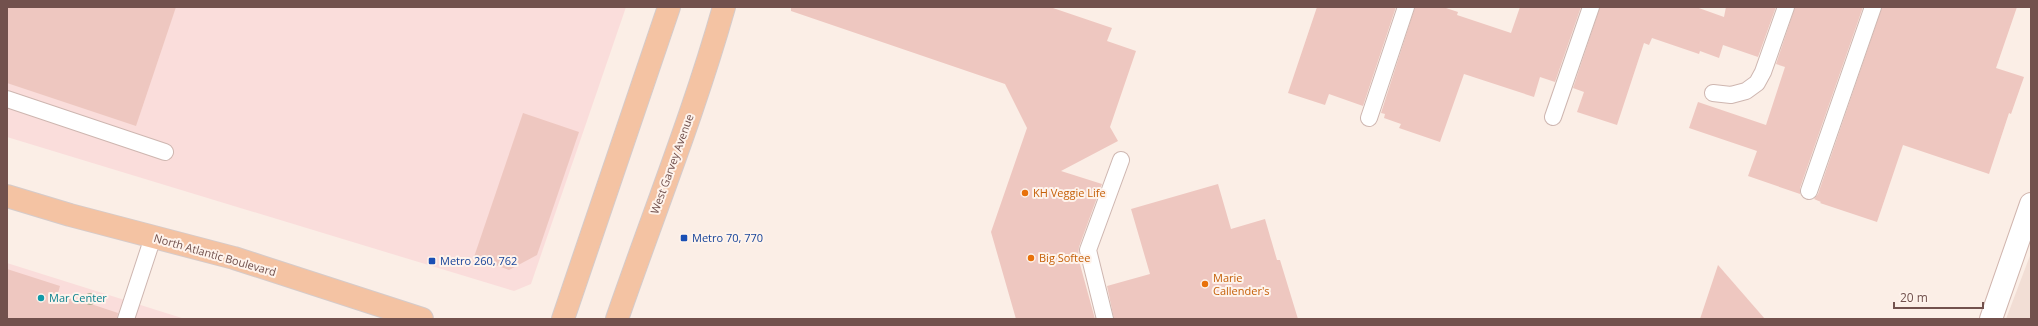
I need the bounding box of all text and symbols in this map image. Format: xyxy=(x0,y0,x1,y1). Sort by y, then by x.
street label: West Garvey Avenue xyxy=(646,112,697,216)
place label: KH Veggie Life xyxy=(1033,185,1106,200)
marker: KH Veggie Life xyxy=(1020,188,1030,198)
street label: North Atlantic Boulevard xyxy=(152,230,278,279)
place label: Metro 70, 770 xyxy=(692,230,763,245)
marker: Metro 70, 770 xyxy=(679,233,689,243)
place label: Big Softee xyxy=(1039,250,1090,265)
place label: Metro 260, 762 xyxy=(440,253,517,268)
marker: Big Softee xyxy=(1026,253,1036,263)
marker: Metro 260, 762 xyxy=(427,256,437,266)
place label: Marie Callender's xyxy=(1213,270,1270,298)
marker: Marie Callender's xyxy=(1200,279,1210,289)
scale bar xyxy=(1894,284,1983,310)
text: 20 m xyxy=(1900,289,1928,306)
place label: Mar Center xyxy=(49,290,107,305)
marker: Mar Center xyxy=(36,293,46,303)

